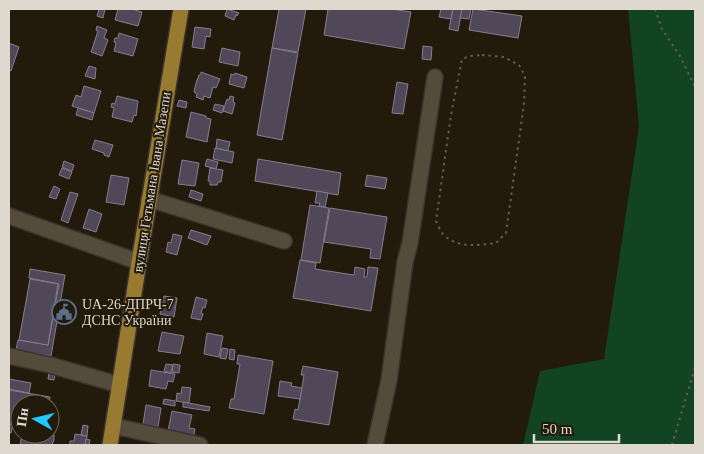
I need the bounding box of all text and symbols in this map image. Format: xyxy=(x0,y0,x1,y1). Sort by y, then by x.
street label: вулиця Гетьмана Івана Мазепи xyxy=(130,90,174,273)
place label: UA-26-ДПРЧ-7 ДСНС України xyxy=(82,297,174,328)
public building icon: UA-26-ДПРЧ-7 ДСНС України xyxy=(51,299,77,325)
north arrow xyxy=(10,394,60,444)
text: Пн xyxy=(14,407,31,428)
scale bar xyxy=(534,412,619,444)
text: 50 m xyxy=(542,421,573,437)

